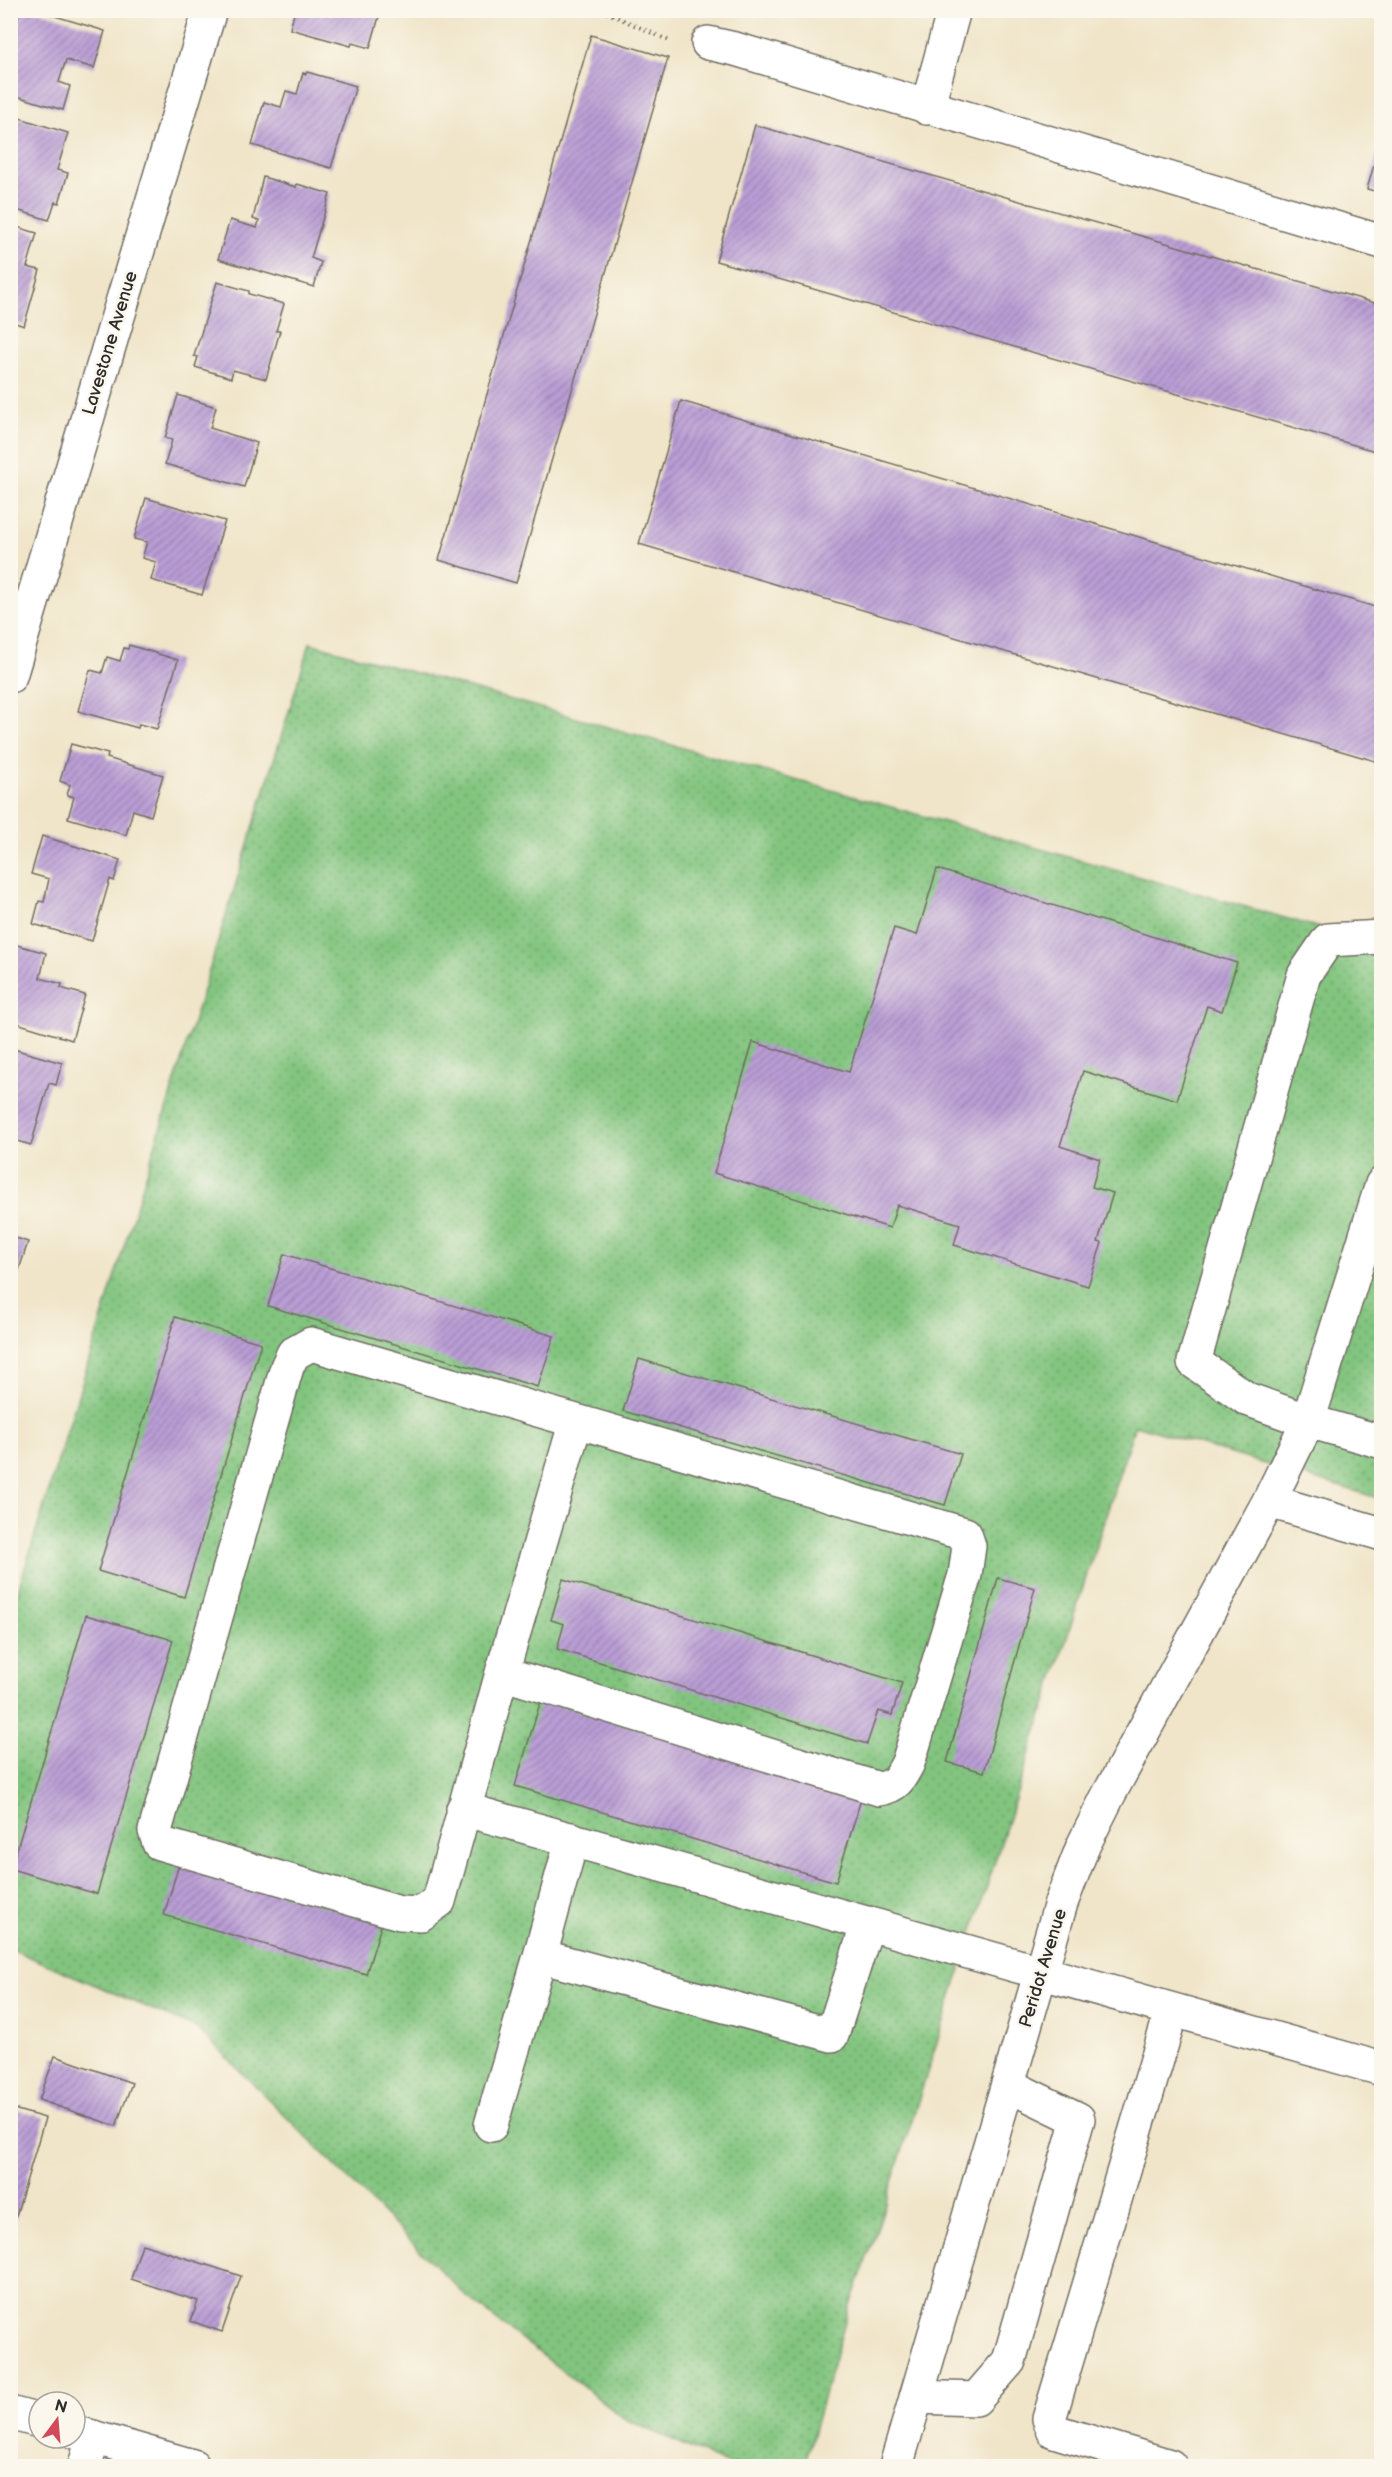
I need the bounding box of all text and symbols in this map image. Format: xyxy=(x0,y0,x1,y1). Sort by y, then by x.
street label: Lavestone Avenue xyxy=(78,268,142,417)
street label: Peridot Avenue xyxy=(1015,1906,1071,2030)
north arrow xyxy=(27,2390,87,2450)
text: N xyxy=(52,2396,69,2418)

